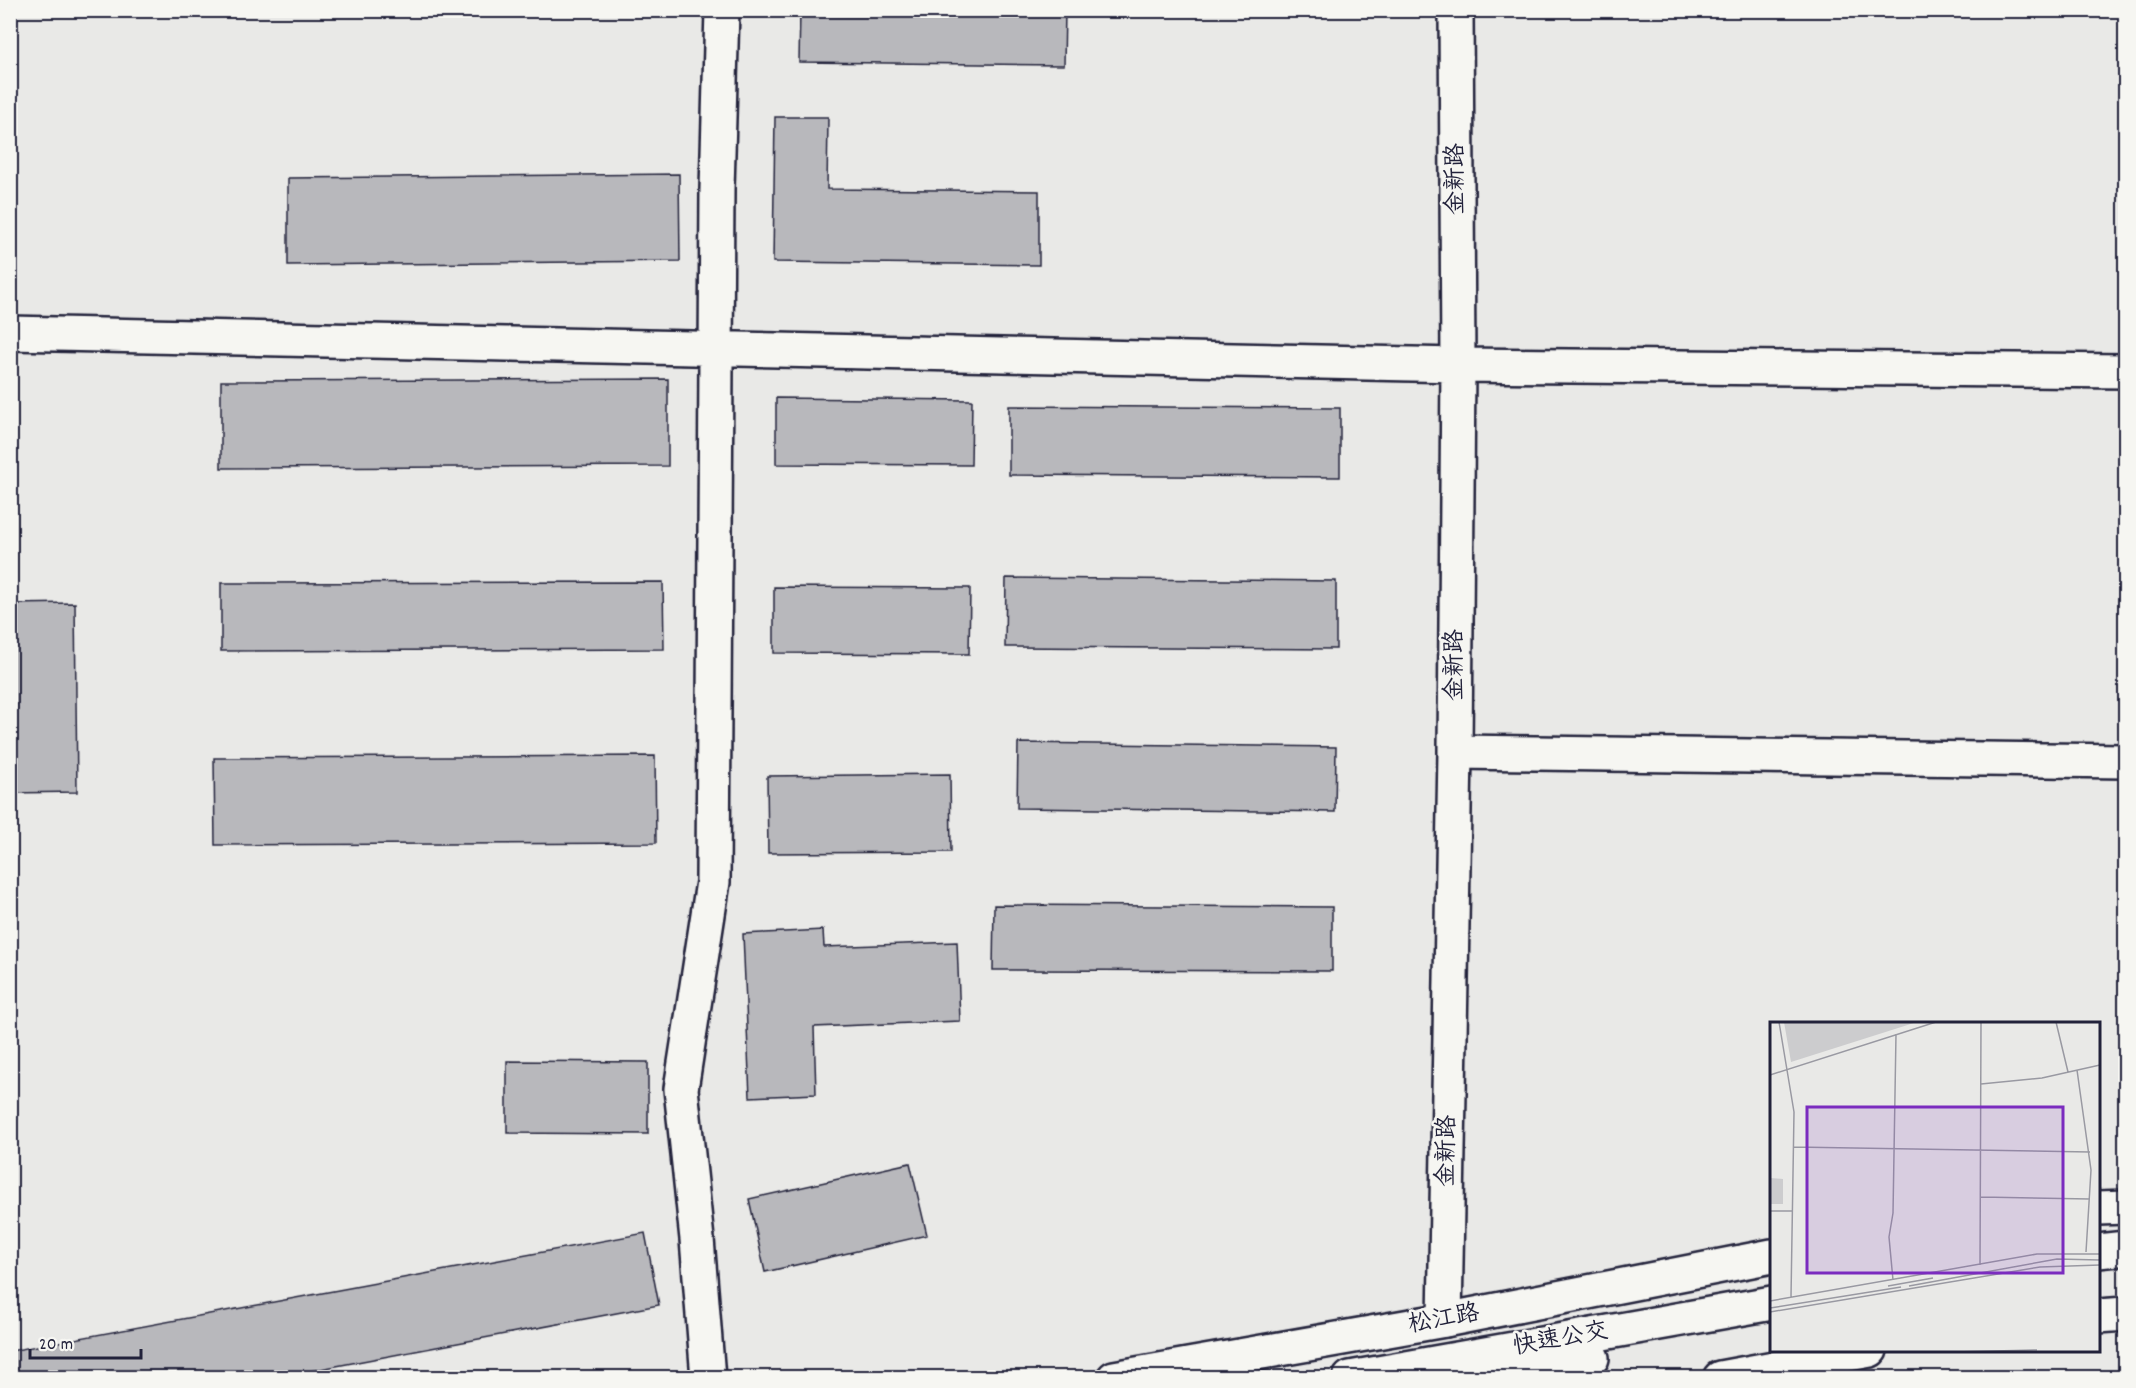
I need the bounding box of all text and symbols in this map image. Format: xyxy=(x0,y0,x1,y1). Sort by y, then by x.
street label: 金新路 xyxy=(1440,143,1474,215)
street label: 金新路 xyxy=(1439,629,1473,701)
inset map xyxy=(1770,1022,2100,1352)
street label: 金新路 xyxy=(1430,1115,1466,1187)
street label: 松江路 xyxy=(1406,1297,1482,1343)
street label: 快速公交 xyxy=(1511,1315,1611,1365)
scale bar xyxy=(30,1322,141,1360)
text: 20 m xyxy=(39,1333,73,1358)

